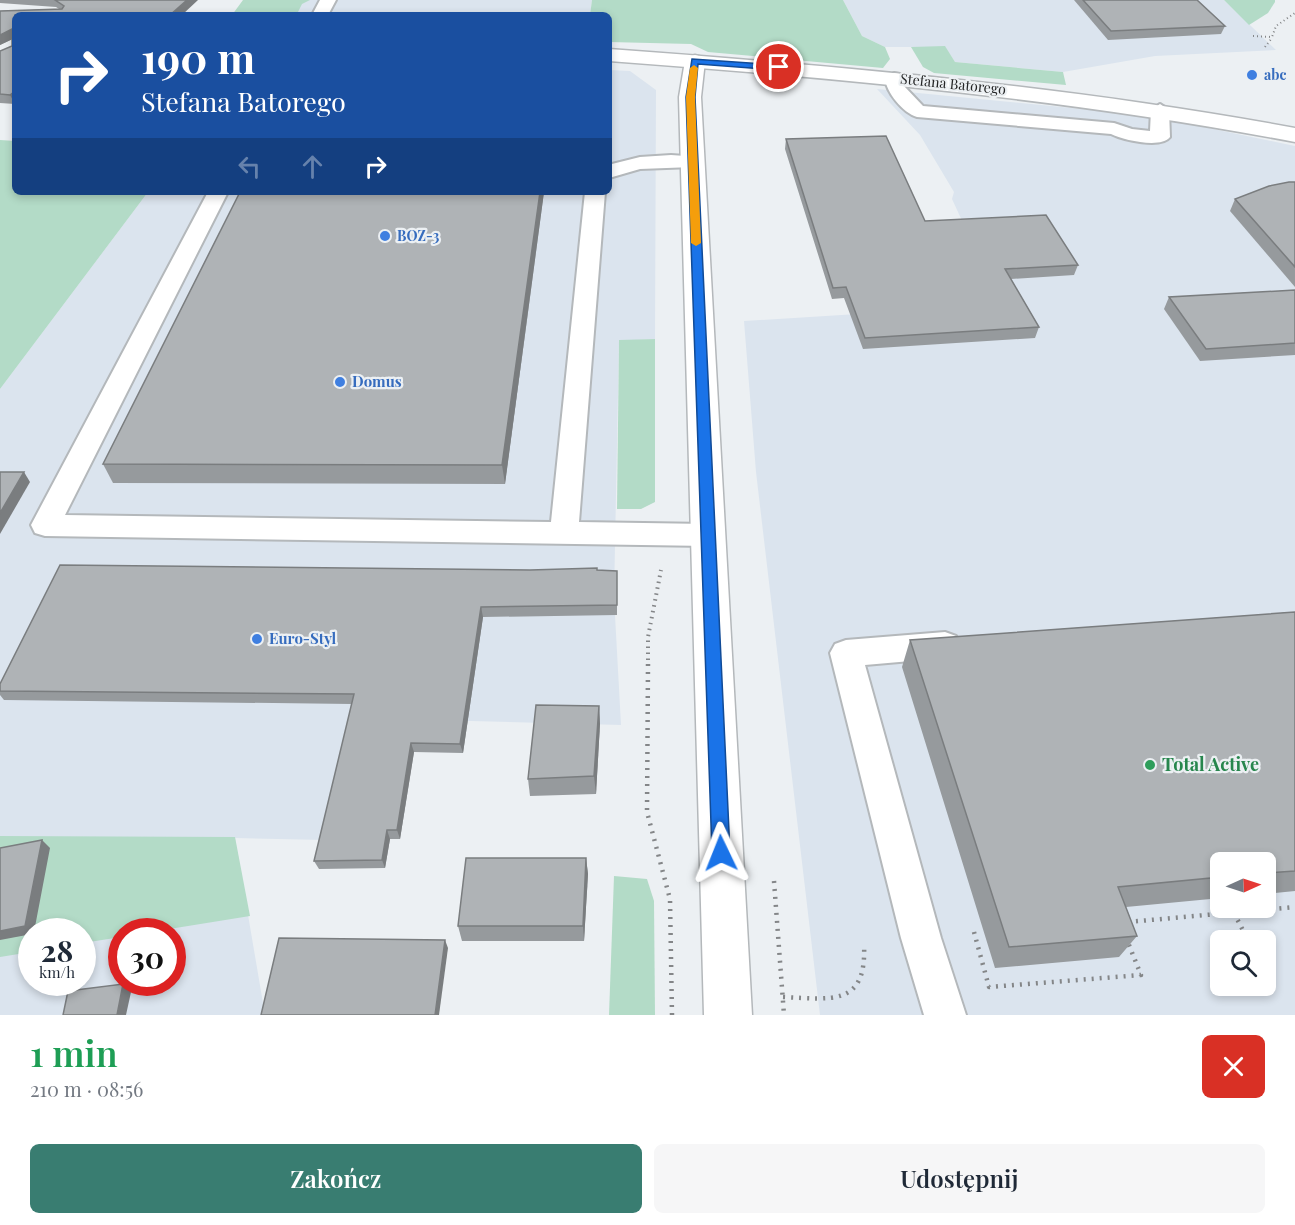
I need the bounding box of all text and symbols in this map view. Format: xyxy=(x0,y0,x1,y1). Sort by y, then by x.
text: 190 m xyxy=(141,29,255,85)
icon: right xyxy=(42,36,120,114)
pin xyxy=(753,41,804,92)
icon: arrive xyxy=(762,50,795,83)
place label: abc xyxy=(1264,65,1286,84)
marker: abc xyxy=(1245,68,1259,82)
street label: Stefana Batorego xyxy=(899,69,1007,99)
text: Stefana Batorego xyxy=(141,83,346,119)
icon: left xyxy=(233,150,266,183)
icon: ahead xyxy=(296,150,329,183)
icon: right xyxy=(359,150,392,183)
place label: BOZ-3 xyxy=(397,226,440,245)
marker: BOZ-3 xyxy=(378,229,392,243)
place label: Domus xyxy=(352,371,402,391)
marker: Domus xyxy=(333,375,347,389)
place label: Euro-Styl xyxy=(269,628,336,648)
marker: Euro-Styl xyxy=(250,632,264,646)
place label: Total Active xyxy=(1162,752,1259,776)
marker: Total Active xyxy=(1143,758,1157,772)
position arrow xyxy=(689,821,753,885)
north arrow xyxy=(1210,852,1276,918)
map controls xyxy=(1210,852,1276,996)
speed limit sign: 30 xyxy=(108,918,186,996)
text: 28 xyxy=(41,930,73,970)
button: search xyxy=(1210,930,1276,996)
text: km/h xyxy=(39,962,75,982)
text: 1 min xyxy=(30,1028,118,1076)
button: close xyxy=(1202,1035,1265,1098)
text: 210 m · 08:56 xyxy=(30,1075,143,1102)
button: Zakończ xyxy=(30,1144,642,1213)
button: Udostępnij xyxy=(654,1144,1265,1213)

